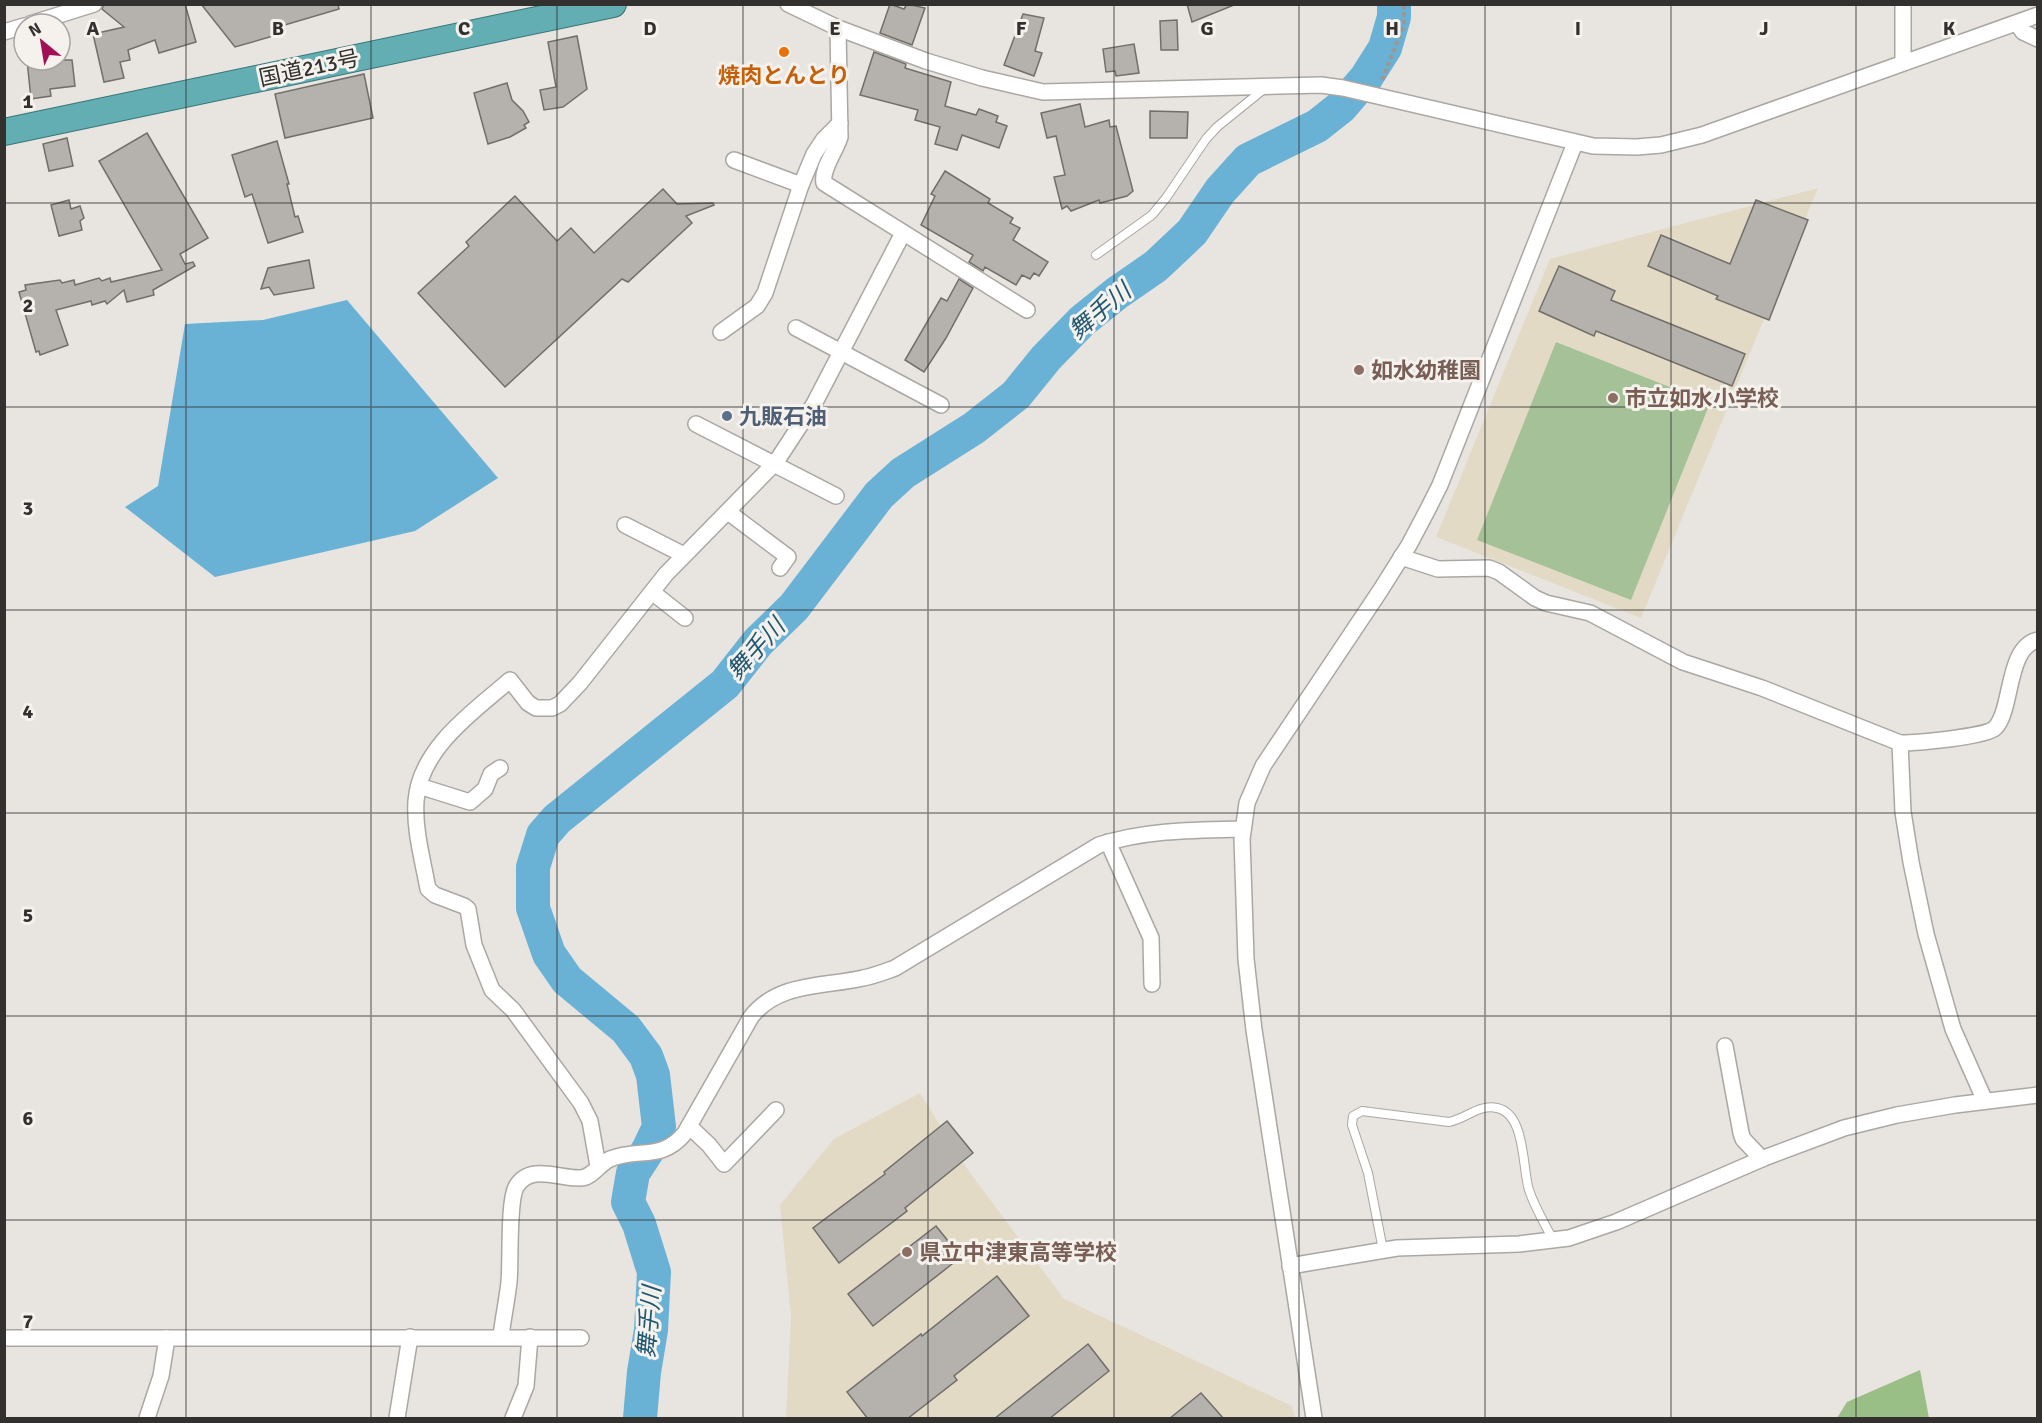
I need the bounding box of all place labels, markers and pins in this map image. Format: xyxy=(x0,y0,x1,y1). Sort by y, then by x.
marker: 焼肉とんとり xyxy=(777,45,791,59)
place label: 焼肉とんとり xyxy=(718,62,850,89)
place label: 如水幼稚園 xyxy=(1371,357,1481,384)
marker: 如水幼稚園 xyxy=(1352,363,1366,377)
place label: 市立如水小学校 xyxy=(1625,385,1779,412)
marker: 市立如水小学校 xyxy=(1606,391,1620,405)
place label: 九販石油 xyxy=(739,403,827,430)
marker: 九販石油 xyxy=(720,409,734,423)
place label: 県立中津東高等学校 xyxy=(919,1239,1117,1266)
marker: 県立中津東高等学校 xyxy=(900,1245,914,1259)

